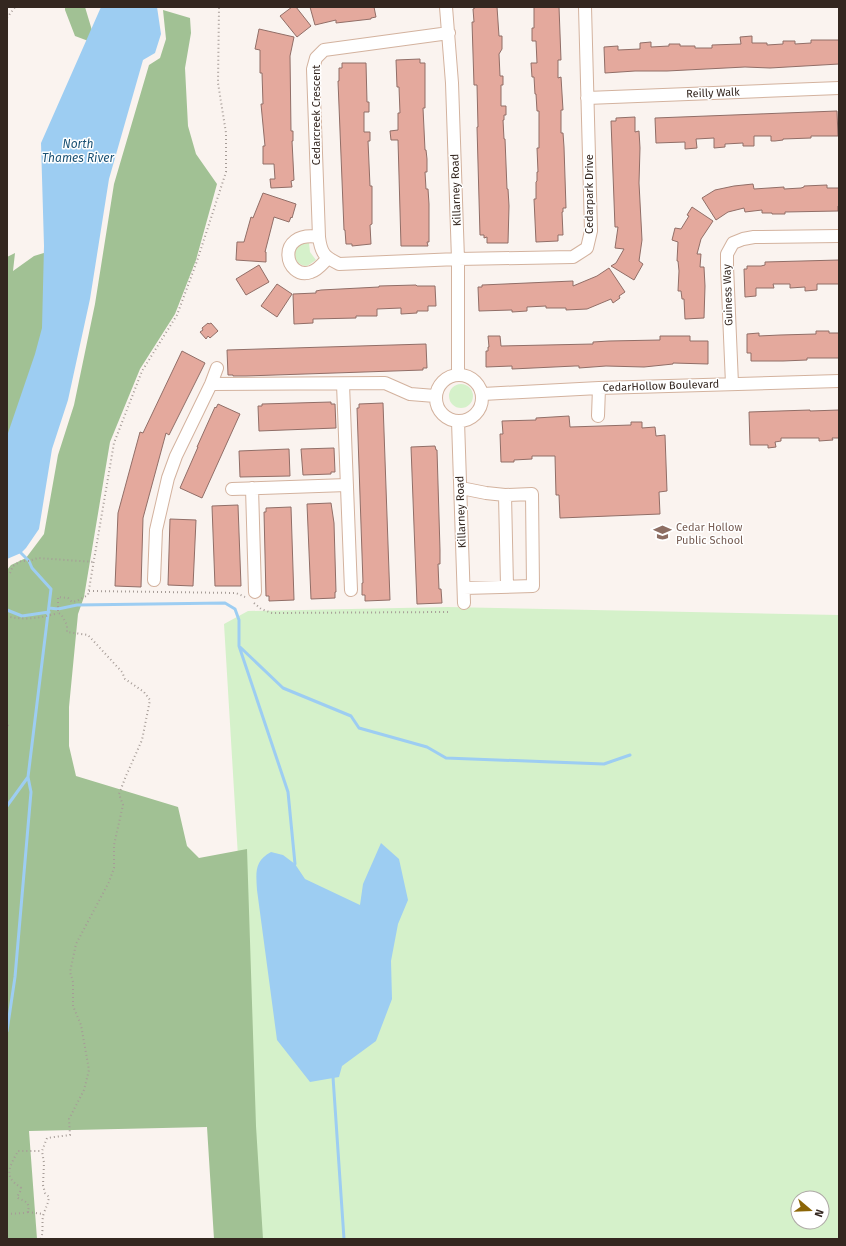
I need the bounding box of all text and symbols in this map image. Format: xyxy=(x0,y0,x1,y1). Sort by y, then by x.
street label: Cedarcreek Crescent xyxy=(310,65,323,165)
street label: Reilly Walk xyxy=(686,86,740,100)
water label: North Thames River xyxy=(42,137,114,165)
street label: Killarney Road xyxy=(448,154,464,226)
street label: Cedarpark Drive xyxy=(583,154,596,234)
street label: Guiness Way xyxy=(720,263,736,326)
street label: CedarHollow Boulevard xyxy=(602,377,720,395)
street label: Killarney Road xyxy=(453,476,469,548)
place label: Cedar Hollow Public School xyxy=(676,521,743,547)
school or university icon: Cedar Hollow Public School xyxy=(653,523,673,543)
north arrow xyxy=(790,1190,830,1230)
text: N xyxy=(812,1208,826,1219)

